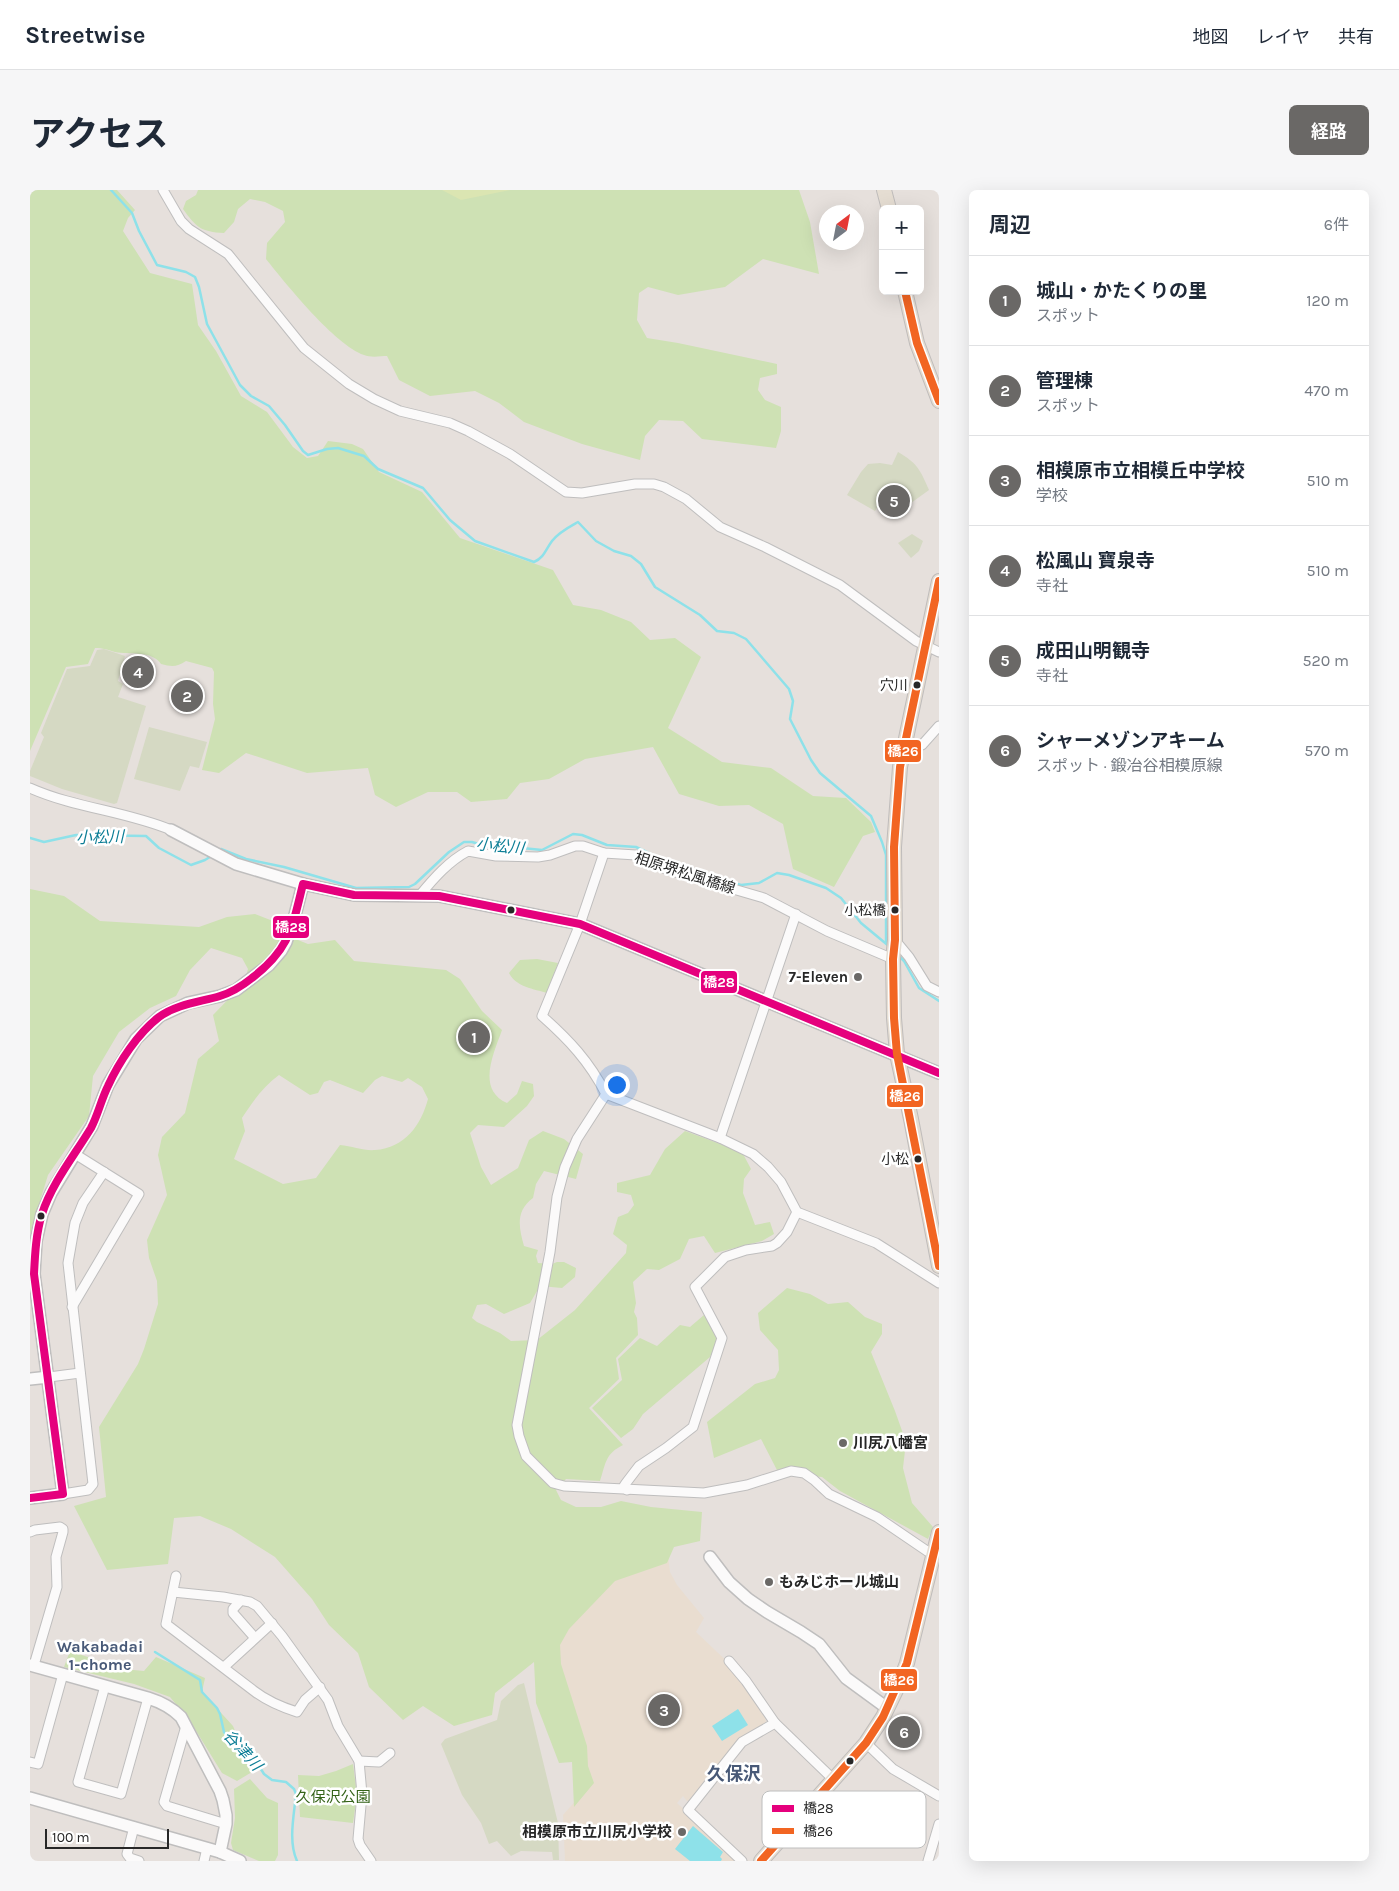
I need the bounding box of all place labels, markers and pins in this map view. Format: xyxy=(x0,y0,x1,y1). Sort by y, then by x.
pin: 5 xyxy=(878,482,910,520)
pin: 4 xyxy=(122,653,154,691)
pin: 2 xyxy=(171,677,203,715)
place label: 穴川 xyxy=(880,677,908,694)
marker: 穴川 xyxy=(912,680,922,690)
place label: 小松橋 xyxy=(844,902,886,919)
unlabelled marker xyxy=(506,905,516,915)
marker: 小松橋 xyxy=(890,905,900,915)
place label: 7-Eleven xyxy=(789,968,848,986)
marker: 7-Eleven xyxy=(852,971,864,983)
pin: 1 xyxy=(458,1018,490,1056)
place label: 小松 xyxy=(881,1151,909,1168)
marker: 小松 xyxy=(913,1154,923,1164)
unlabelled marker xyxy=(36,1211,46,1221)
place label: 川尻八幡宮 xyxy=(853,1434,928,1452)
marker: 川尻八幡宮 xyxy=(837,1437,849,1449)
place label: もみじホール城山 xyxy=(779,1573,899,1591)
marker: もみじホール城山 xyxy=(763,1576,775,1588)
pin: 3 xyxy=(648,1691,680,1729)
pin: 6 xyxy=(888,1713,920,1751)
unlabelled marker xyxy=(845,1756,855,1766)
place label: 相模原市立川尻小学校 xyxy=(522,1823,672,1841)
marker: 相模原市立川尻小学校 xyxy=(676,1826,688,1838)

